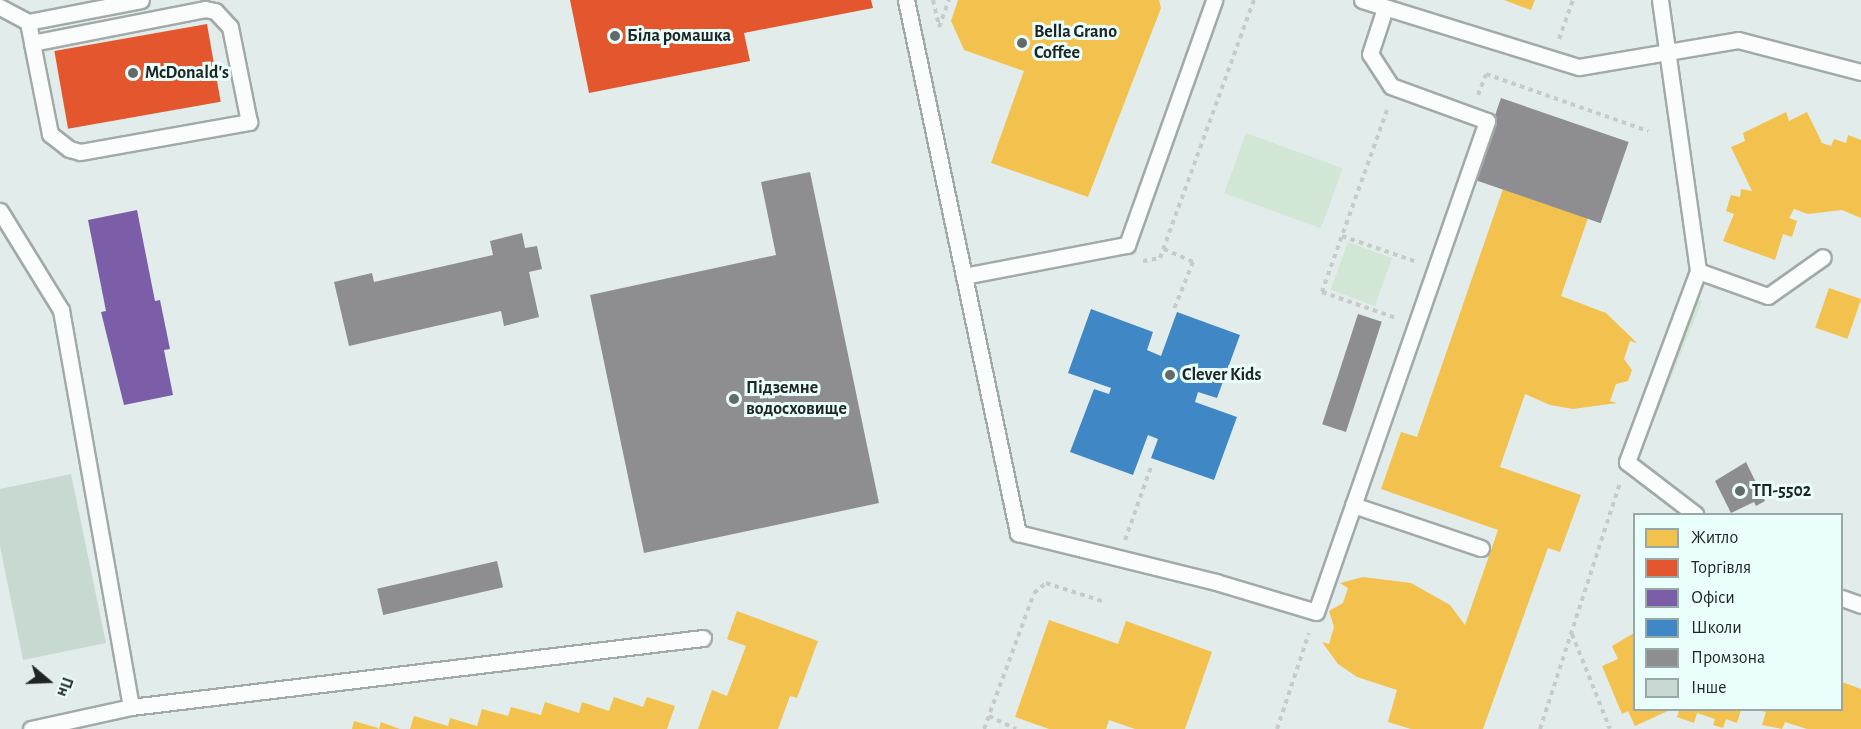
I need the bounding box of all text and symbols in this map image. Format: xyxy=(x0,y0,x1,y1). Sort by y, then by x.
place label: Bella Grano Coffee xyxy=(1034,22,1117,64)
place label: Біла ромашка xyxy=(627,25,731,47)
marker: Біла ромашка xyxy=(608,29,622,43)
marker: Bella Grano Coffee xyxy=(1015,36,1029,50)
place label: McDonald's xyxy=(145,62,229,84)
marker: McDonald's xyxy=(126,66,140,80)
place label: Clever Kids xyxy=(1182,364,1261,386)
marker: Clever Kids xyxy=(1163,368,1177,382)
place label: Підземне водосховище xyxy=(746,378,847,420)
marker: Підземне водосховище xyxy=(727,392,741,406)
place label: ТП-5502 xyxy=(1752,480,1811,502)
marker: ТП-5502 xyxy=(1733,484,1747,498)
legend xyxy=(1633,513,1843,711)
text: Житло xyxy=(1691,529,1738,547)
text: Торгівля xyxy=(1691,559,1751,577)
text: Офіси xyxy=(1691,589,1735,607)
text: Школи xyxy=(1691,619,1742,637)
text: Промзона xyxy=(1691,649,1765,667)
north arrow xyxy=(18,651,78,711)
text: Пн xyxy=(54,675,76,699)
text: Інше xyxy=(1691,679,1727,697)

